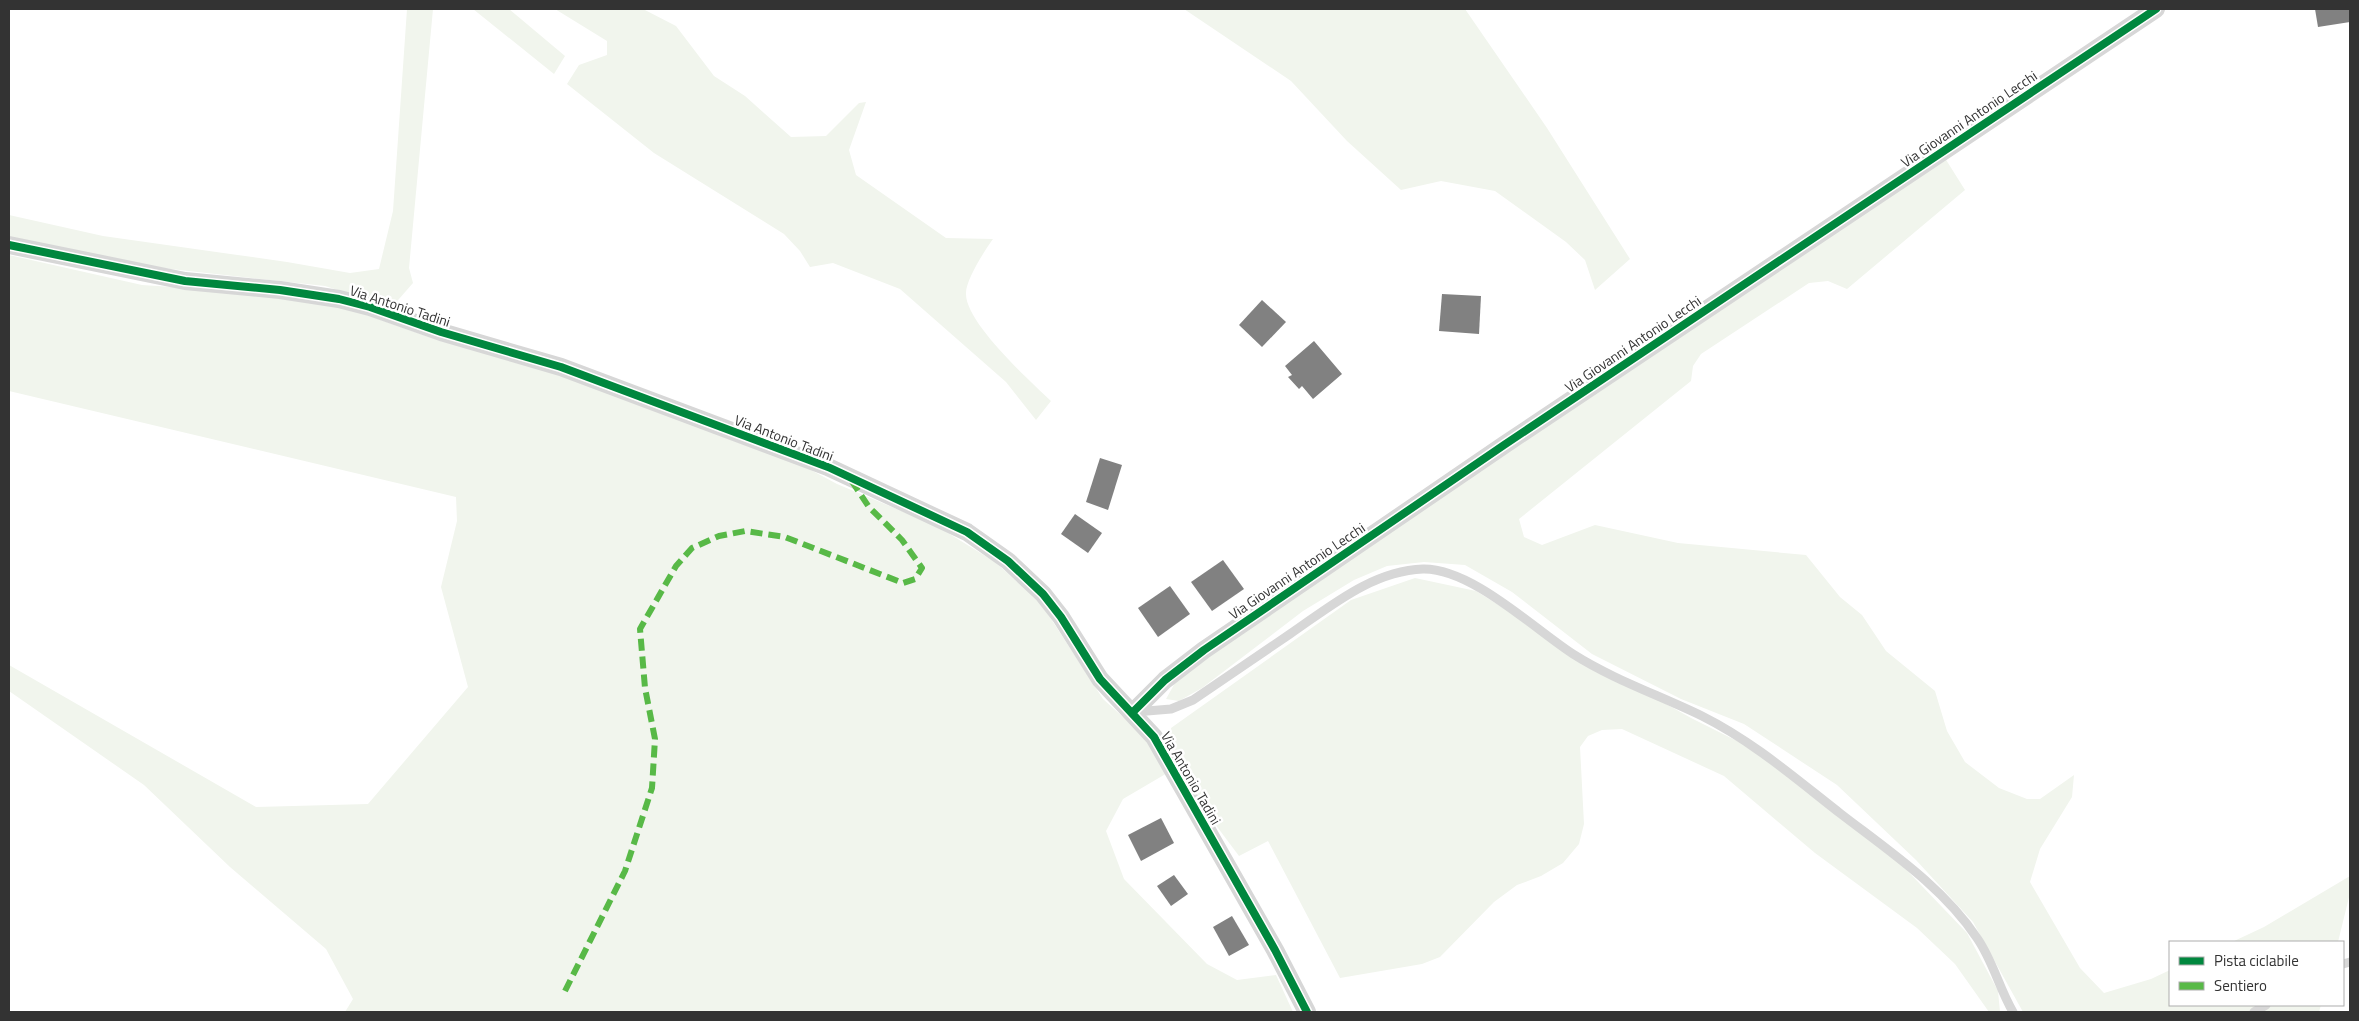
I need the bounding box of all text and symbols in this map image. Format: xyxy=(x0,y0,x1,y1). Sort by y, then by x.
street label: Via Giovanni Antonio Lecchi xyxy=(1896,65,2041,172)
street label: Via Antonio Tadini xyxy=(347,279,453,332)
street label: Via Giovanni Antonio Lecchi xyxy=(1560,290,1705,397)
street label: Via Antonio Tadini xyxy=(732,409,837,466)
street label: Via Giovanni Antonio Lecchi xyxy=(1224,517,1369,624)
street label: Via Antonio Tadini xyxy=(1156,727,1227,828)
legend xyxy=(2169,941,2344,1006)
text: Pista ciclabile xyxy=(2214,949,2299,972)
text: Sentiero xyxy=(2214,974,2267,997)

